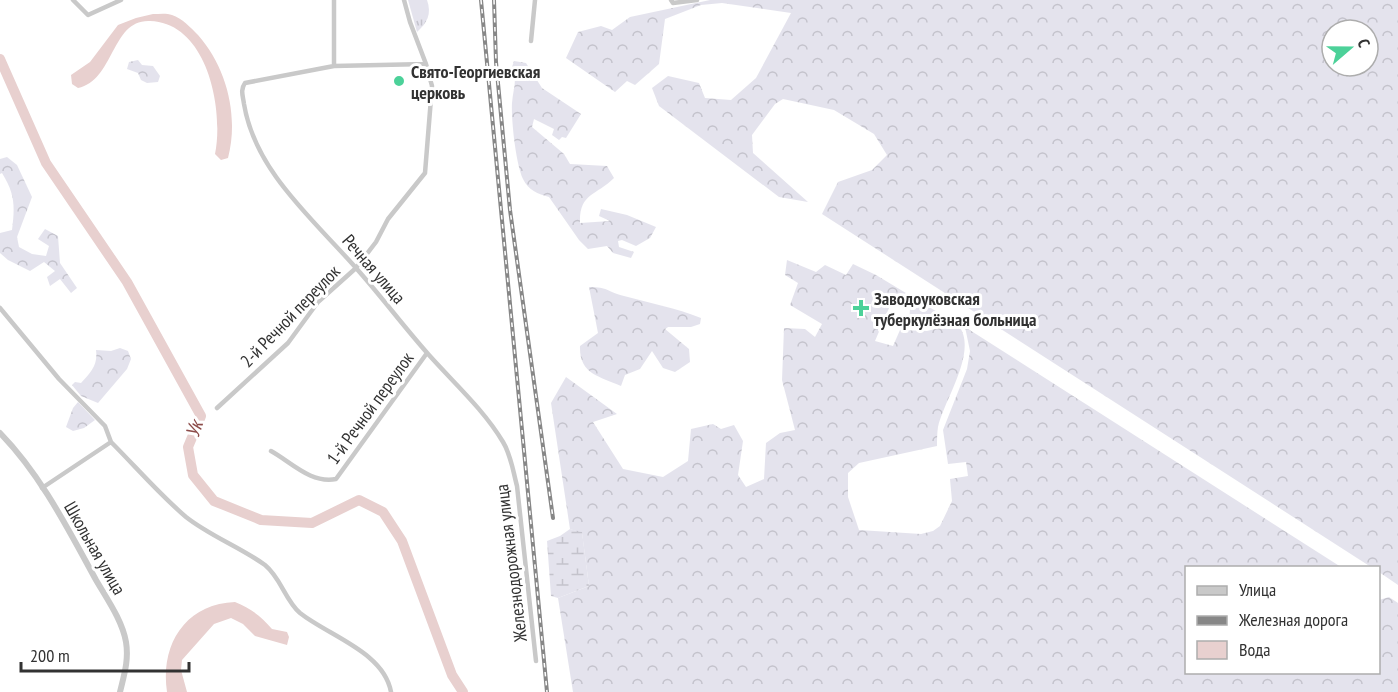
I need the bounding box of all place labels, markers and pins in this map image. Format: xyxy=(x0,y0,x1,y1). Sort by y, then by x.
place label: Свято-Георгиевская церковь xyxy=(411,60,540,104)
marker: Свято-Георгиевская церковь xyxy=(392,74,406,88)
place label: Заводоуковская туберкулёзная больница xyxy=(874,287,1037,331)
marker: Заводоуковская туберкулёзная больница xyxy=(852,299,870,317)

